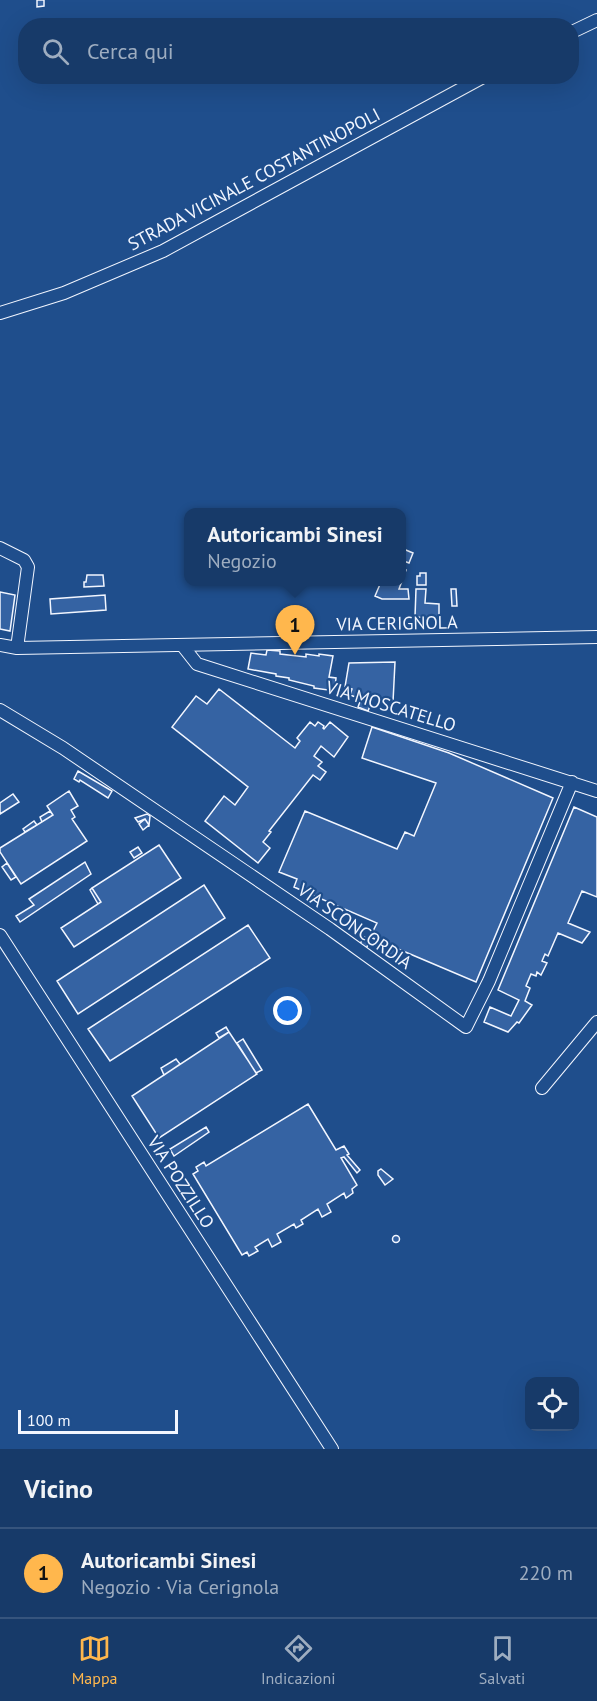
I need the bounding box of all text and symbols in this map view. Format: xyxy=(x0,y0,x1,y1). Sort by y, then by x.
search box xyxy=(18,18,579,84)
icon: search xyxy=(39,35,72,68)
text: Cerca qui xyxy=(87,37,174,65)
street label: STRADA VICINALE COSTANTINOPOLI xyxy=(124,103,384,255)
popup xyxy=(184,508,406,586)
text: Autoricambi Sinesi xyxy=(207,520,383,548)
text: Negozio xyxy=(207,548,277,574)
pin: 1 xyxy=(276,606,314,655)
street label: VIA CERIGNOLA xyxy=(335,610,458,636)
street label: VIA MOSCATELLO xyxy=(322,675,459,737)
street label: VIA SCONCORDIA xyxy=(293,878,417,974)
your location xyxy=(273,996,302,1025)
street label: VIA POZZILLO xyxy=(142,1130,219,1233)
map controls xyxy=(525,1377,579,1431)
button: locate xyxy=(525,1377,579,1431)
scale bar xyxy=(18,1407,178,1434)
text: 100 m xyxy=(27,1410,70,1430)
text: Vicino xyxy=(24,1472,93,1505)
text: Autoricambi Sinesi xyxy=(81,1546,257,1574)
text: 1 xyxy=(38,1560,49,1586)
text: 220 m xyxy=(519,1560,573,1586)
text: Negozio · Via Cerignola xyxy=(81,1574,279,1600)
tab: Mappa xyxy=(72,1632,118,1688)
tab: Indicazioni xyxy=(261,1632,335,1688)
tab: Salvati xyxy=(479,1632,525,1688)

